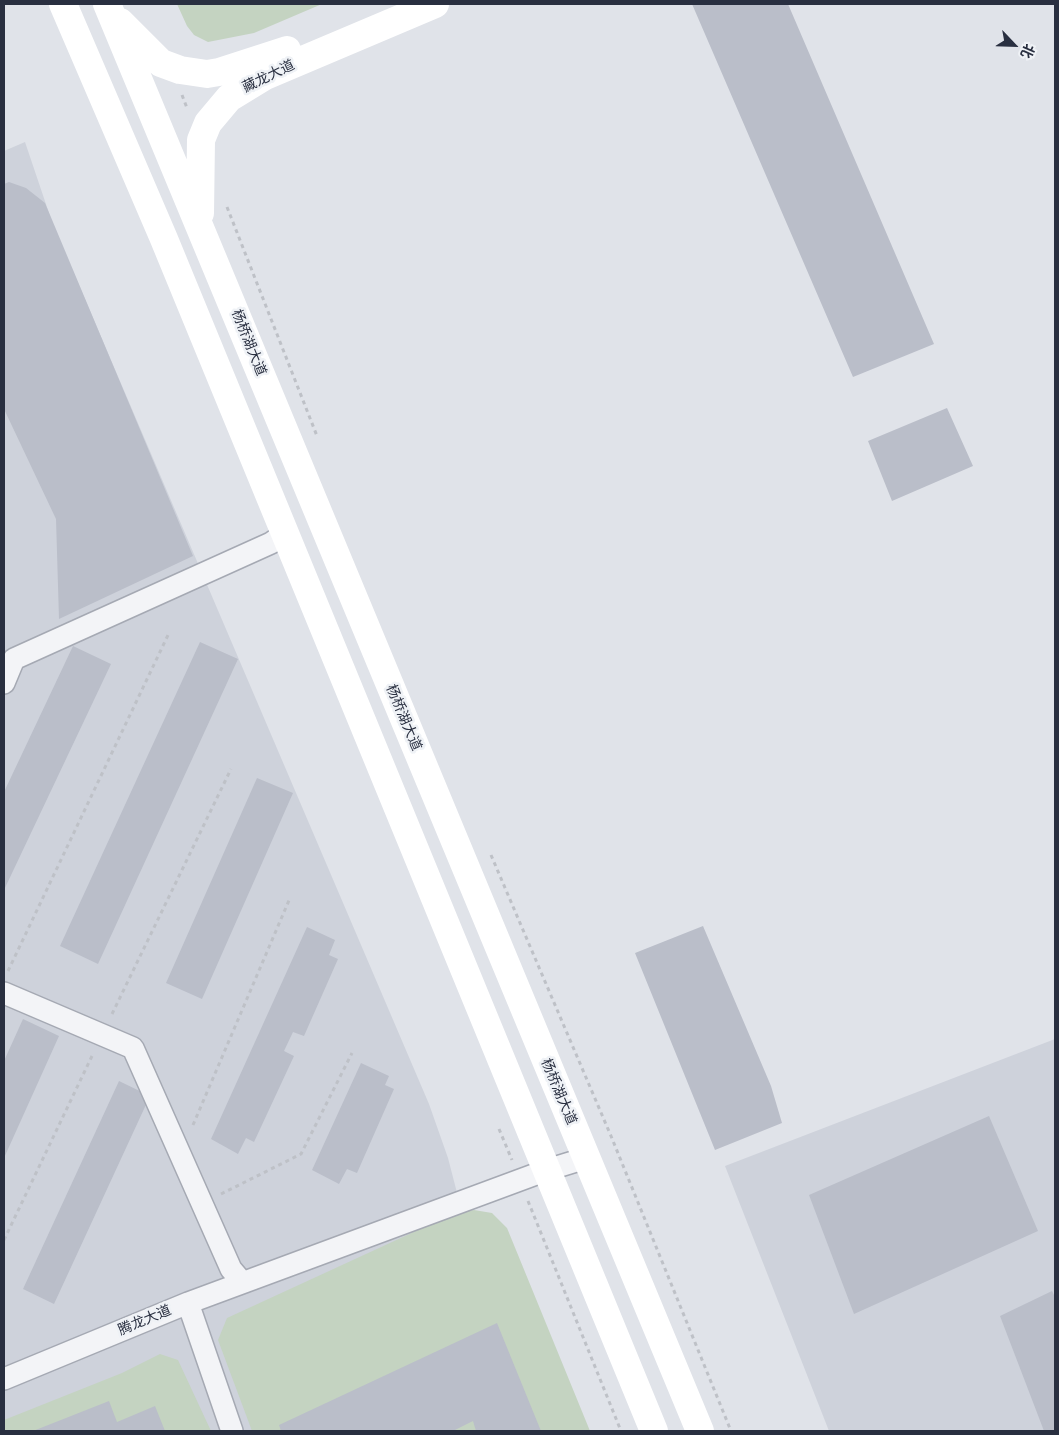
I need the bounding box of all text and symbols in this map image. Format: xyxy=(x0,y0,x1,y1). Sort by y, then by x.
north arrow xyxy=(989,20,1039,70)
text: 北 xyxy=(1016,41,1041,62)
street label: 藏龙大道 xyxy=(240,57,298,97)
street label: 杨桥湖大道 xyxy=(227,307,269,379)
street label: 杨桥湖大道 xyxy=(382,683,424,753)
street label: 杨桥湖大道 xyxy=(537,1057,579,1127)
street label: 腾龙大道 xyxy=(116,1302,174,1340)

